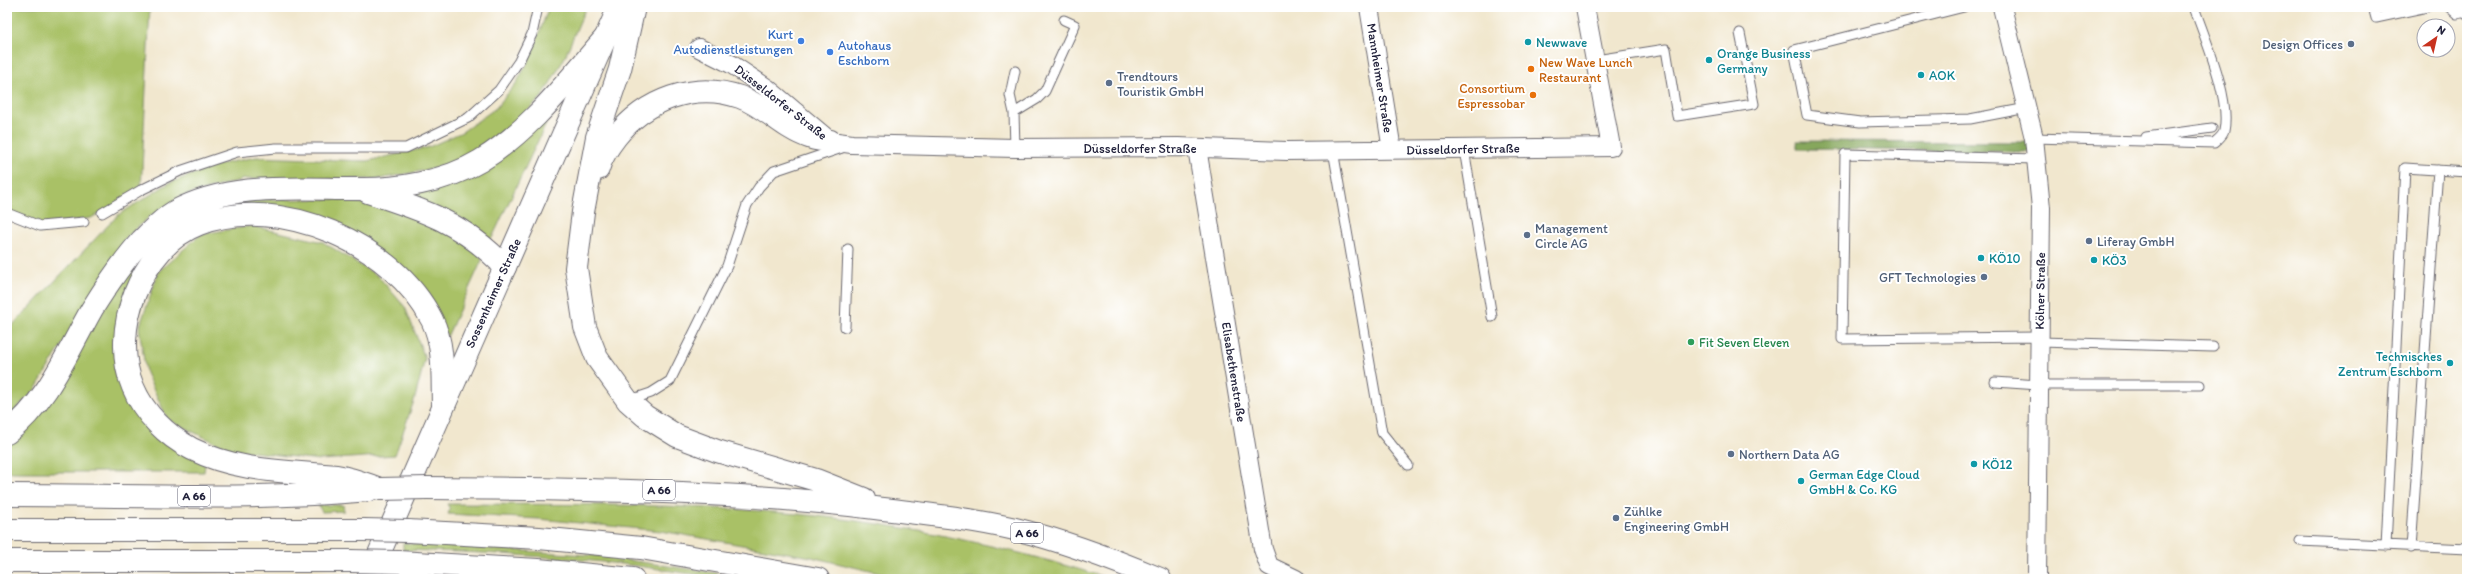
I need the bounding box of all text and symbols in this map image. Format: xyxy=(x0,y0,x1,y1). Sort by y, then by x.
north arrow xyxy=(2416,18,2456,58)
street label: Mannheimer Straße xyxy=(1364,22,1396,134)
text: N xyxy=(2435,23,2448,38)
place label: Kurt Autodienstleistungen xyxy=(674,27,793,57)
place label: Newwave xyxy=(1536,35,1587,50)
marker: Kurt Autodienstleistungen xyxy=(796,36,806,46)
marker: Newwave xyxy=(1523,37,1533,47)
place label: Design Offices xyxy=(2262,37,2343,52)
place label: Autohaus Eschborn xyxy=(838,38,891,68)
marker: Design Offices xyxy=(2346,39,2356,49)
place label: Orange Business Germany xyxy=(1717,46,1811,76)
marker: Autohaus Eschborn xyxy=(825,47,835,57)
place label: New Wave Lunch Restaurant xyxy=(1539,55,1633,85)
marker: Orange Business Germany xyxy=(1704,55,1714,65)
street label: Düsseldorfer Straße xyxy=(732,61,830,143)
marker: New Wave Lunch Restaurant xyxy=(1526,64,1536,74)
place label: AOK xyxy=(1929,68,1956,83)
place label: Trendtours Touristik GmbH xyxy=(1117,69,1204,99)
marker: AOK xyxy=(1916,70,1926,80)
marker: Trendtours Touristik GmbH xyxy=(1104,78,1114,88)
place label: Consortium Espressobar xyxy=(1457,81,1526,111)
marker: Consortium Espressobar xyxy=(1528,90,1538,100)
street label: Düsseldorfer Straße xyxy=(1083,141,1197,156)
street label: Düsseldorfer Straße xyxy=(1406,141,1520,157)
place label: Management Circle AG xyxy=(1535,221,1608,251)
marker: Management Circle AG xyxy=(1522,230,1532,240)
place label: Liferay GmbH xyxy=(2097,234,2174,249)
street label: Sossenheimer Straße xyxy=(462,236,524,350)
marker: Liferay GmbH xyxy=(2084,236,2094,246)
place label: KÖ10 xyxy=(1989,251,2021,266)
street label: Kölner Straße xyxy=(2032,252,2048,330)
marker: KÖ10 xyxy=(1976,253,1986,263)
place label: KÖ3 xyxy=(2102,253,2127,268)
marker: KÖ3 xyxy=(2089,255,2099,265)
place label: GFT Technologies xyxy=(1879,270,1976,285)
marker: GFT Technologies xyxy=(1979,272,1989,282)
street label: Elisabethenstraße xyxy=(1219,321,1249,423)
place label: Fit Seven Eleven xyxy=(1699,335,1790,350)
marker: Fit Seven Eleven xyxy=(1686,337,1696,347)
place label: Technisches Zentrum Eschborn xyxy=(2338,349,2443,379)
marker: Technisches Zentrum Eschborn xyxy=(2445,358,2455,368)
place label: Northern Data AG xyxy=(1739,447,1840,462)
marker: Northern Data AG xyxy=(1726,449,1736,459)
place label: KÖ12 xyxy=(1982,457,2013,472)
marker: KÖ12 xyxy=(1969,459,1979,469)
place label: German Edge Cloud GmbH & Co. KG xyxy=(1809,467,1920,497)
marker: German Edge Cloud GmbH & Co. KG xyxy=(1796,476,1806,486)
road number: A 66 xyxy=(643,480,675,500)
road number: A 66 xyxy=(178,486,210,506)
place label: Zühlke Engineering GmbH xyxy=(1624,504,1729,534)
marker: Zühlke Engineering GmbH xyxy=(1611,513,1621,523)
road number: A 66 xyxy=(1011,523,1043,543)

